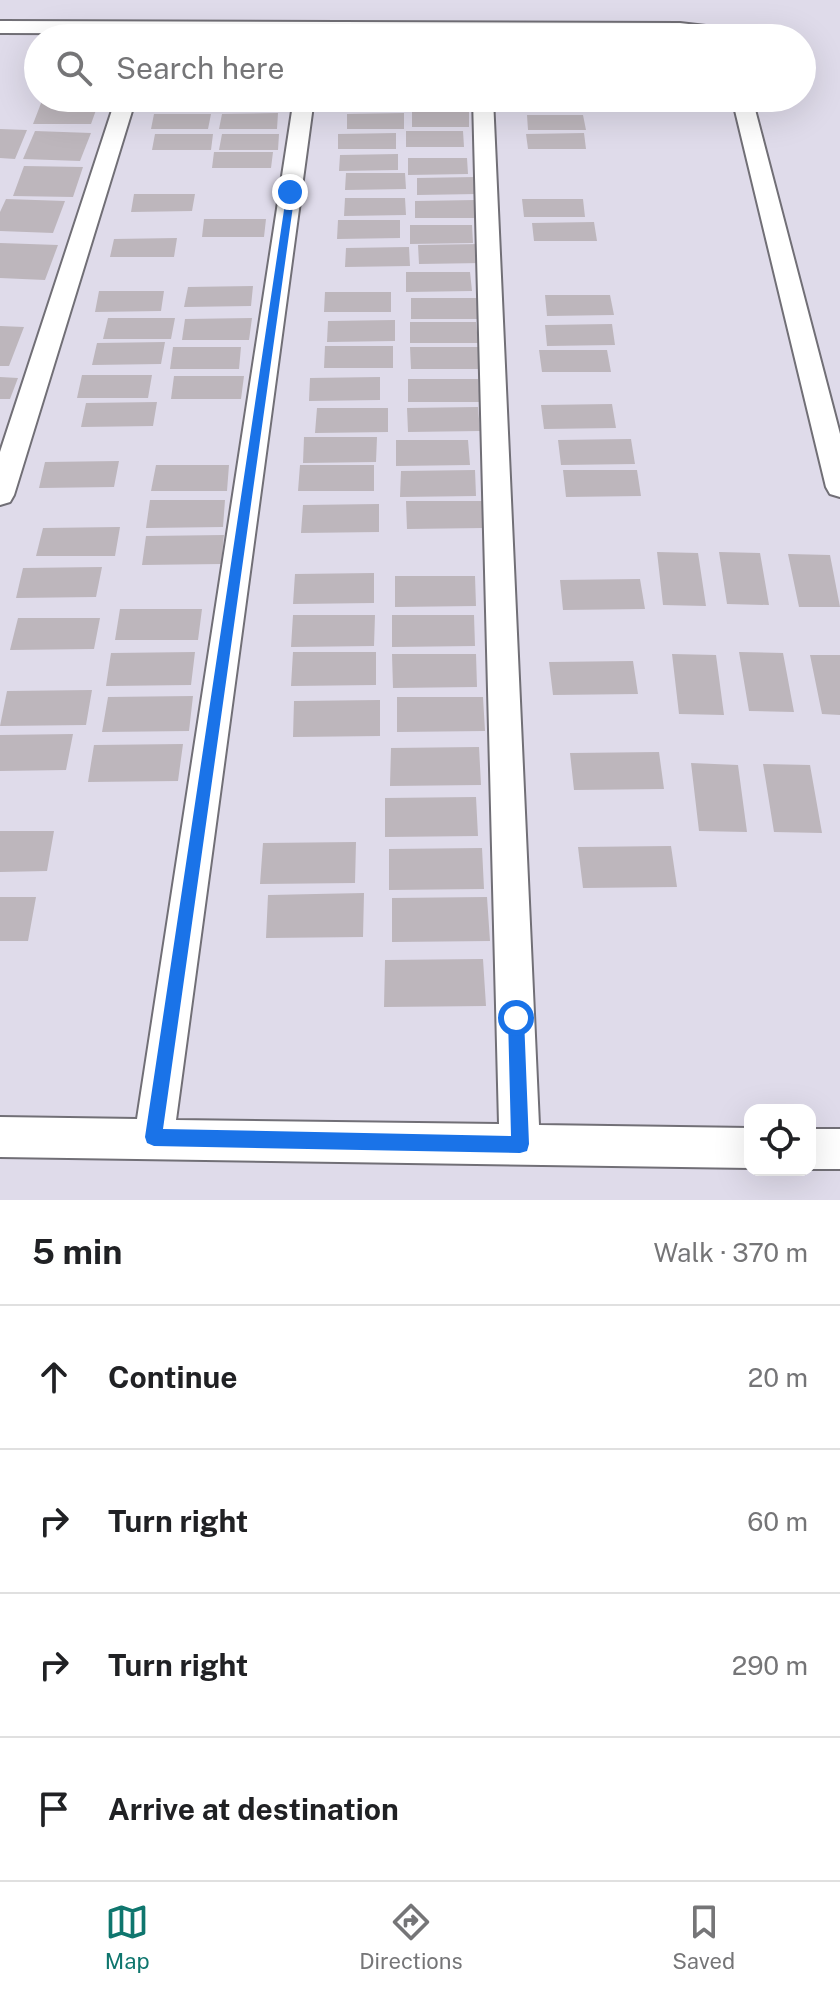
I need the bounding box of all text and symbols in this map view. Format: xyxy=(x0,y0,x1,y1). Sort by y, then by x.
search box xyxy=(24,24,816,112)
icon: search xyxy=(52,46,96,90)
text: Search here xyxy=(116,50,284,86)
route end xyxy=(272,174,308,210)
route start xyxy=(498,1000,534,1036)
map controls xyxy=(744,1104,816,1176)
button: locate xyxy=(744,1104,816,1176)
text: 5 min xyxy=(32,1232,122,1272)
text: Walk · 370 m xyxy=(653,1237,808,1268)
icon: ahead xyxy=(32,1355,76,1399)
text: Continue xyxy=(108,1359,238,1395)
text: 20 m xyxy=(748,1362,808,1393)
icon: right xyxy=(32,1499,76,1543)
text: Turn right xyxy=(108,1503,248,1539)
text: 60 m xyxy=(747,1506,808,1537)
icon: right xyxy=(32,1643,76,1687)
text: Turn right xyxy=(108,1647,248,1683)
text: 290 m xyxy=(732,1650,808,1681)
icon: arrive xyxy=(32,1787,76,1831)
text: Arrive at destination xyxy=(108,1791,399,1827)
tab: Map xyxy=(105,1900,150,1974)
tab: Directions xyxy=(359,1900,463,1974)
tab: Saved xyxy=(672,1900,735,1974)

